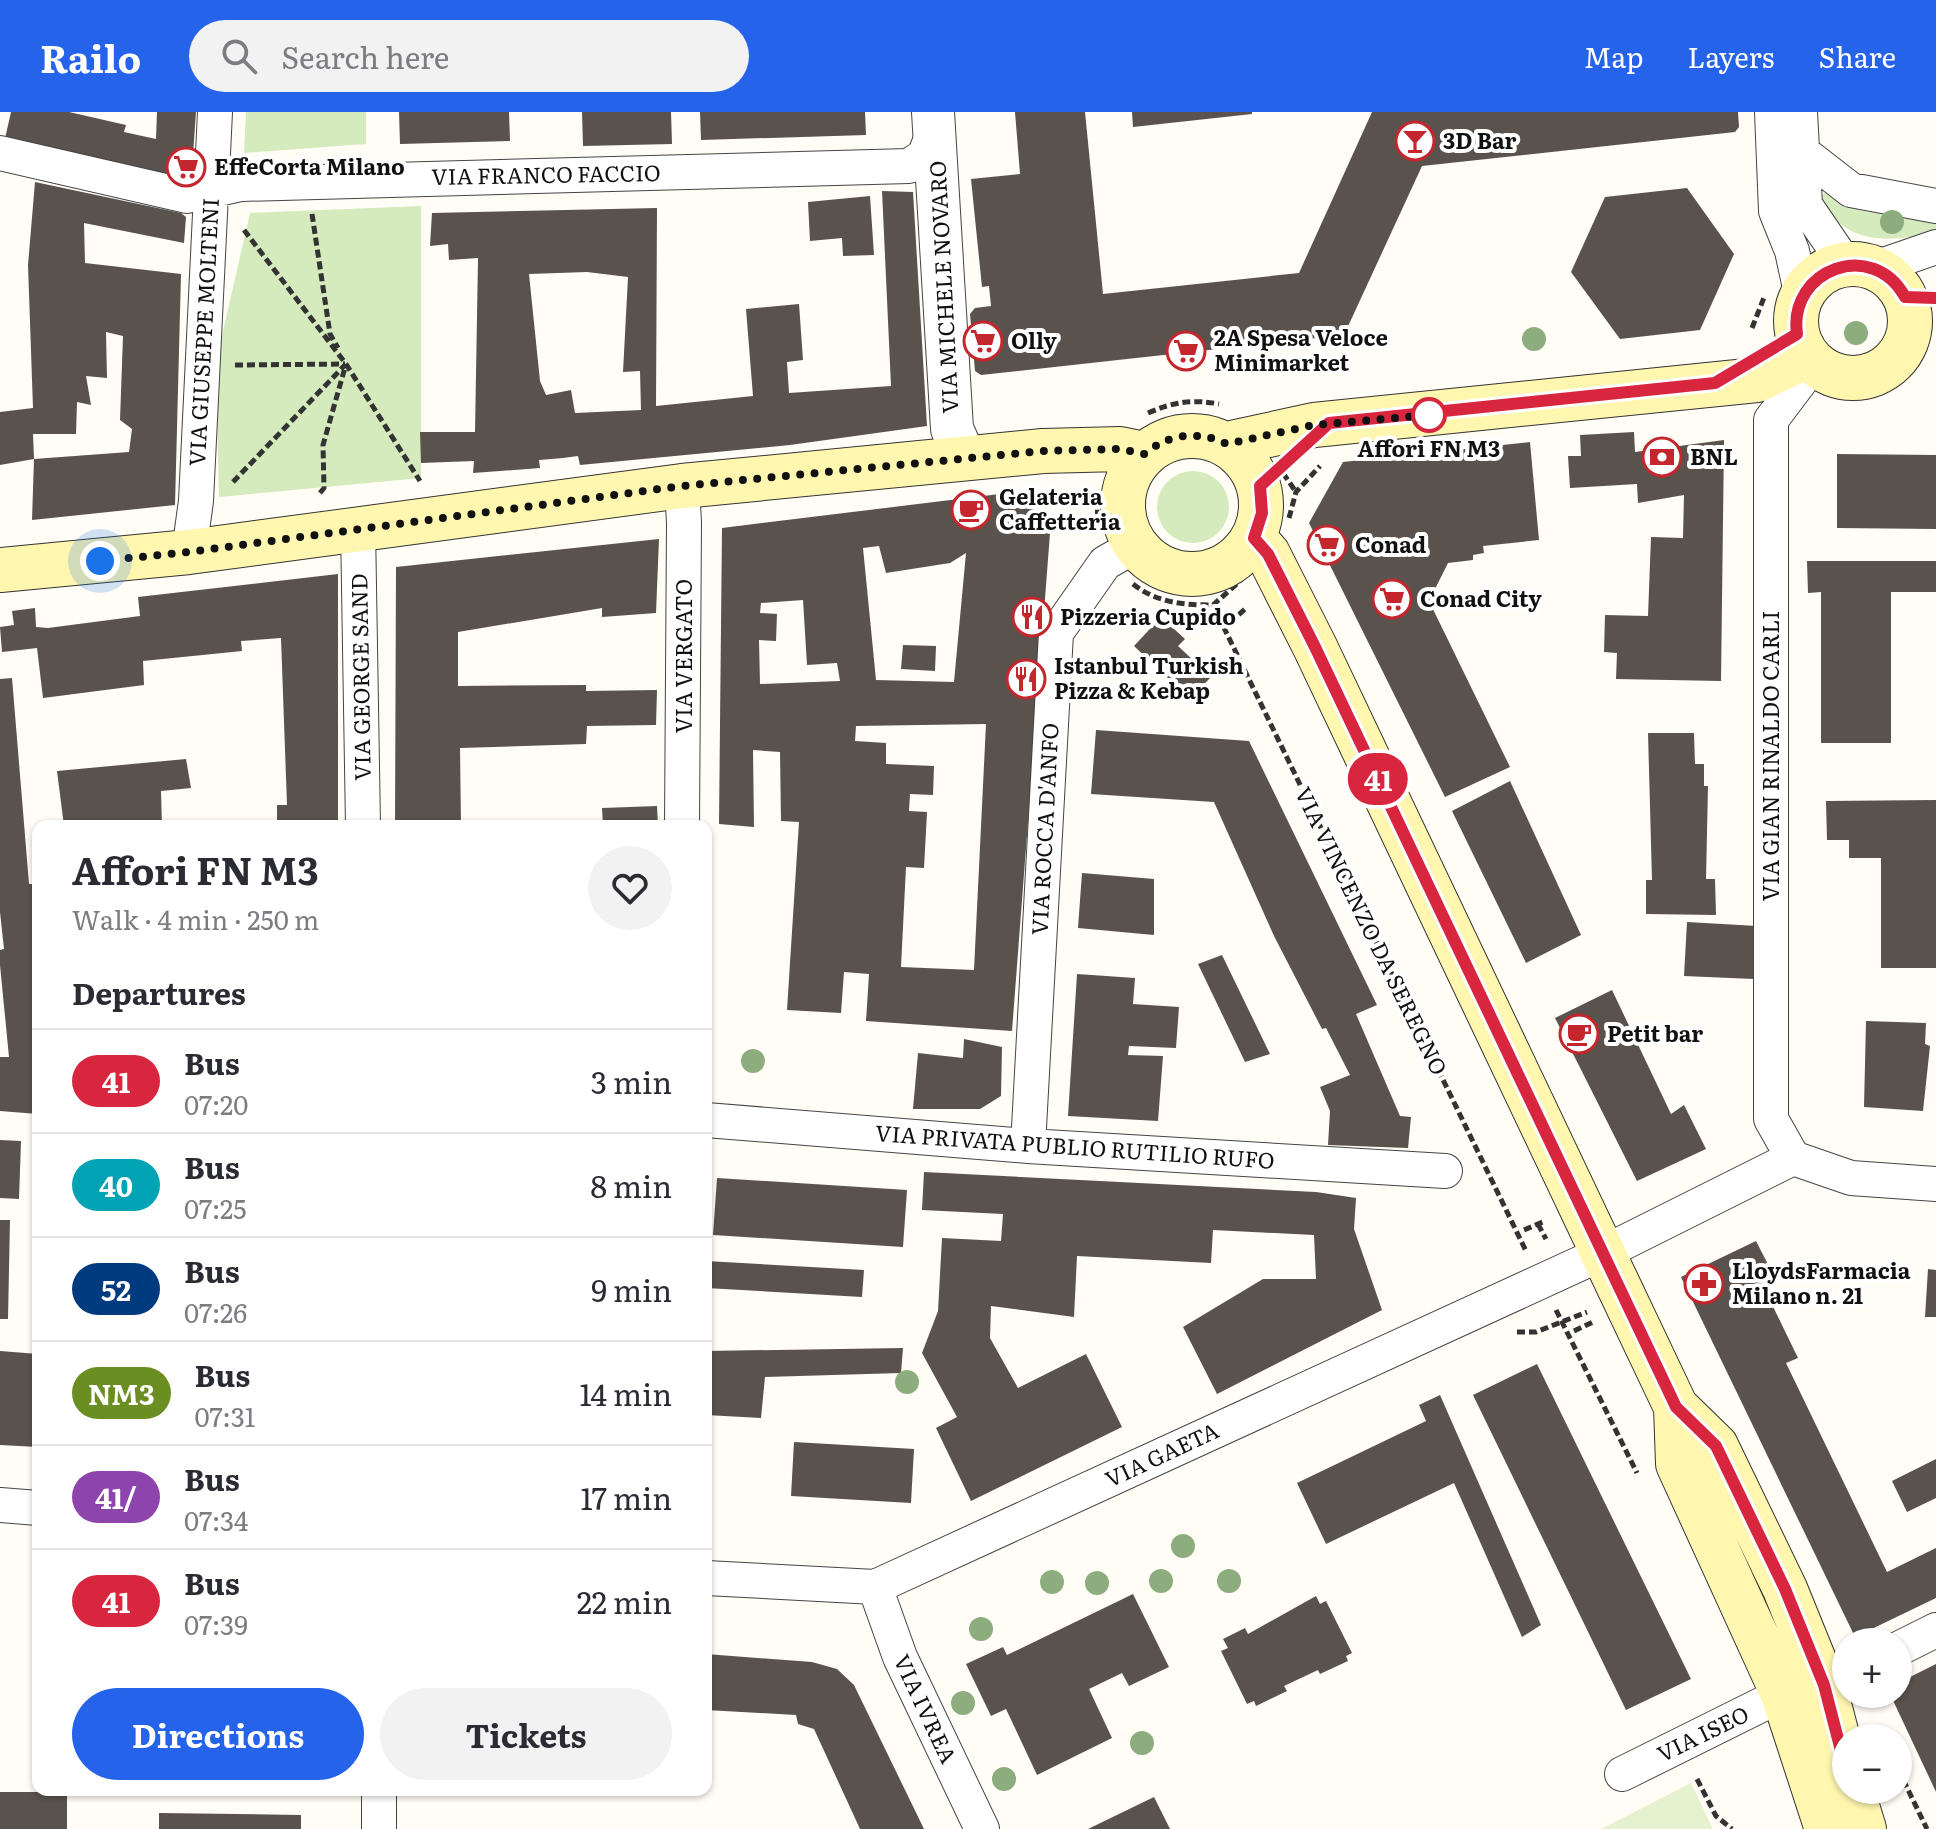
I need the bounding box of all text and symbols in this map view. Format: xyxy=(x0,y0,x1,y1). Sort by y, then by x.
search box xyxy=(189,20,749,92)
text: Railo xyxy=(40,28,141,85)
icon: search xyxy=(217,34,261,78)
text: Search here xyxy=(281,34,449,78)
text: Map xyxy=(1584,35,1643,77)
text: Layers xyxy=(1687,35,1774,77)
text: Share xyxy=(1818,35,1896,77)
bar icon: 3D Bar xyxy=(1394,120,1436,162)
place label: 3D Bar xyxy=(1443,123,1516,156)
supermarket icon: EffeCorta Milano xyxy=(165,146,207,188)
place label: EffeCorta Milano xyxy=(214,149,405,182)
street label: VIA FRANCO FACCIO xyxy=(431,155,661,192)
street label: VIA MICHELE NOVARO xyxy=(919,160,966,414)
street label: VIA GIUSEPPE MOLTENI xyxy=(179,197,226,467)
supermarket icon: Olly xyxy=(962,320,1004,362)
place label: 2A Spesa Veloce Minimarket xyxy=(1214,320,1388,378)
place label: Olly xyxy=(1011,323,1057,356)
supermarket icon: 2A Spesa Veloce Minimarket xyxy=(1165,330,1207,372)
marker: Affori FN M3 xyxy=(1412,398,1446,432)
place label: Affori FN M3 xyxy=(1358,431,1500,464)
bank icon: BNL xyxy=(1641,436,1683,478)
place label: BNL xyxy=(1690,439,1738,472)
place label: Gelateria Caffetteria xyxy=(999,479,1121,537)
cafe icon: Gelateria Caffetteria xyxy=(950,489,992,531)
supermarket icon: Conad xyxy=(1306,524,1348,566)
place label: Conad xyxy=(1355,527,1426,560)
your location xyxy=(80,541,120,581)
street label: VIA GEORGE SAND xyxy=(341,573,378,781)
supermarket icon: Conad City xyxy=(1371,578,1413,620)
street label: VIA VERGATO xyxy=(666,579,699,733)
place label: Conad City xyxy=(1420,581,1542,614)
restaurant icon: Pizzeria Cupido xyxy=(1011,596,1053,638)
place label: Pizzeria Cupido xyxy=(1060,599,1236,632)
street label: VIA GIAN RINALDO CARLI xyxy=(1753,611,1786,901)
place label: Istanbul Turkish Pizza & Kebap xyxy=(1054,648,1244,706)
restaurant icon: Istanbul Turkish Pizza & Kebap xyxy=(1005,658,1047,700)
street label: VIA ROCCA D'ANFO xyxy=(1021,722,1066,936)
line badge: 41 xyxy=(1342,753,1414,805)
text: 41 xyxy=(1364,758,1392,800)
street label: VIA VINCENZO DA SEREGNO xyxy=(1288,781,1457,1080)
text: Affori FN M3 xyxy=(72,840,319,897)
button: heart xyxy=(588,846,672,930)
text: Walk · 4 min · 250 m xyxy=(72,899,319,938)
text: Departures xyxy=(72,970,246,1014)
cafe icon: Petit bar xyxy=(1558,1013,1600,1055)
place label: Petit bar xyxy=(1607,1016,1703,1049)
text: Bus xyxy=(184,1040,240,1084)
text: 3 min xyxy=(591,1059,672,1103)
text: 41 xyxy=(102,1060,130,1102)
text: 07:20 xyxy=(184,1084,248,1123)
street label: VIA PRIVATA PUBLIO RUTILIO RUFO xyxy=(874,1115,1276,1176)
text: Bus xyxy=(184,1144,240,1188)
text: 8 min xyxy=(591,1163,672,1207)
text: 40 xyxy=(99,1164,133,1206)
text: 07:25 xyxy=(184,1188,246,1227)
text: Bus xyxy=(184,1248,240,1292)
place label: LloydsFarmacia Milano n. 21 xyxy=(1732,1253,1911,1311)
pharmacy icon: LloydsFarmacia Milano n. 21 xyxy=(1683,1263,1725,1305)
text: 9 min xyxy=(591,1267,672,1311)
text: 52 xyxy=(101,1268,131,1310)
text: 07:26 xyxy=(184,1292,247,1331)
text: Bus xyxy=(195,1352,250,1396)
text: 14 min xyxy=(580,1371,672,1415)
text: NM3 xyxy=(88,1372,155,1414)
text: 07:31 xyxy=(195,1396,255,1435)
street label: VIA GAETA xyxy=(1099,1413,1224,1494)
text: Bus xyxy=(184,1456,240,1500)
text: 17 min xyxy=(581,1475,672,1519)
text: 41/ xyxy=(95,1476,137,1518)
text: 07:34 xyxy=(184,1500,248,1539)
text: Bus xyxy=(184,1560,240,1604)
text: 22 min xyxy=(577,1579,672,1623)
text: 41 xyxy=(102,1580,130,1622)
text: 07:39 xyxy=(184,1604,248,1643)
map controls xyxy=(1832,1628,1912,1804)
button: + xyxy=(1832,1628,1912,1708)
street label: VIA IVREA xyxy=(887,1648,966,1768)
button: Directions xyxy=(72,1688,364,1780)
button: Tickets xyxy=(380,1688,672,1780)
street label: VIA ISEO xyxy=(1651,1696,1754,1769)
button: − xyxy=(1832,1724,1912,1804)

